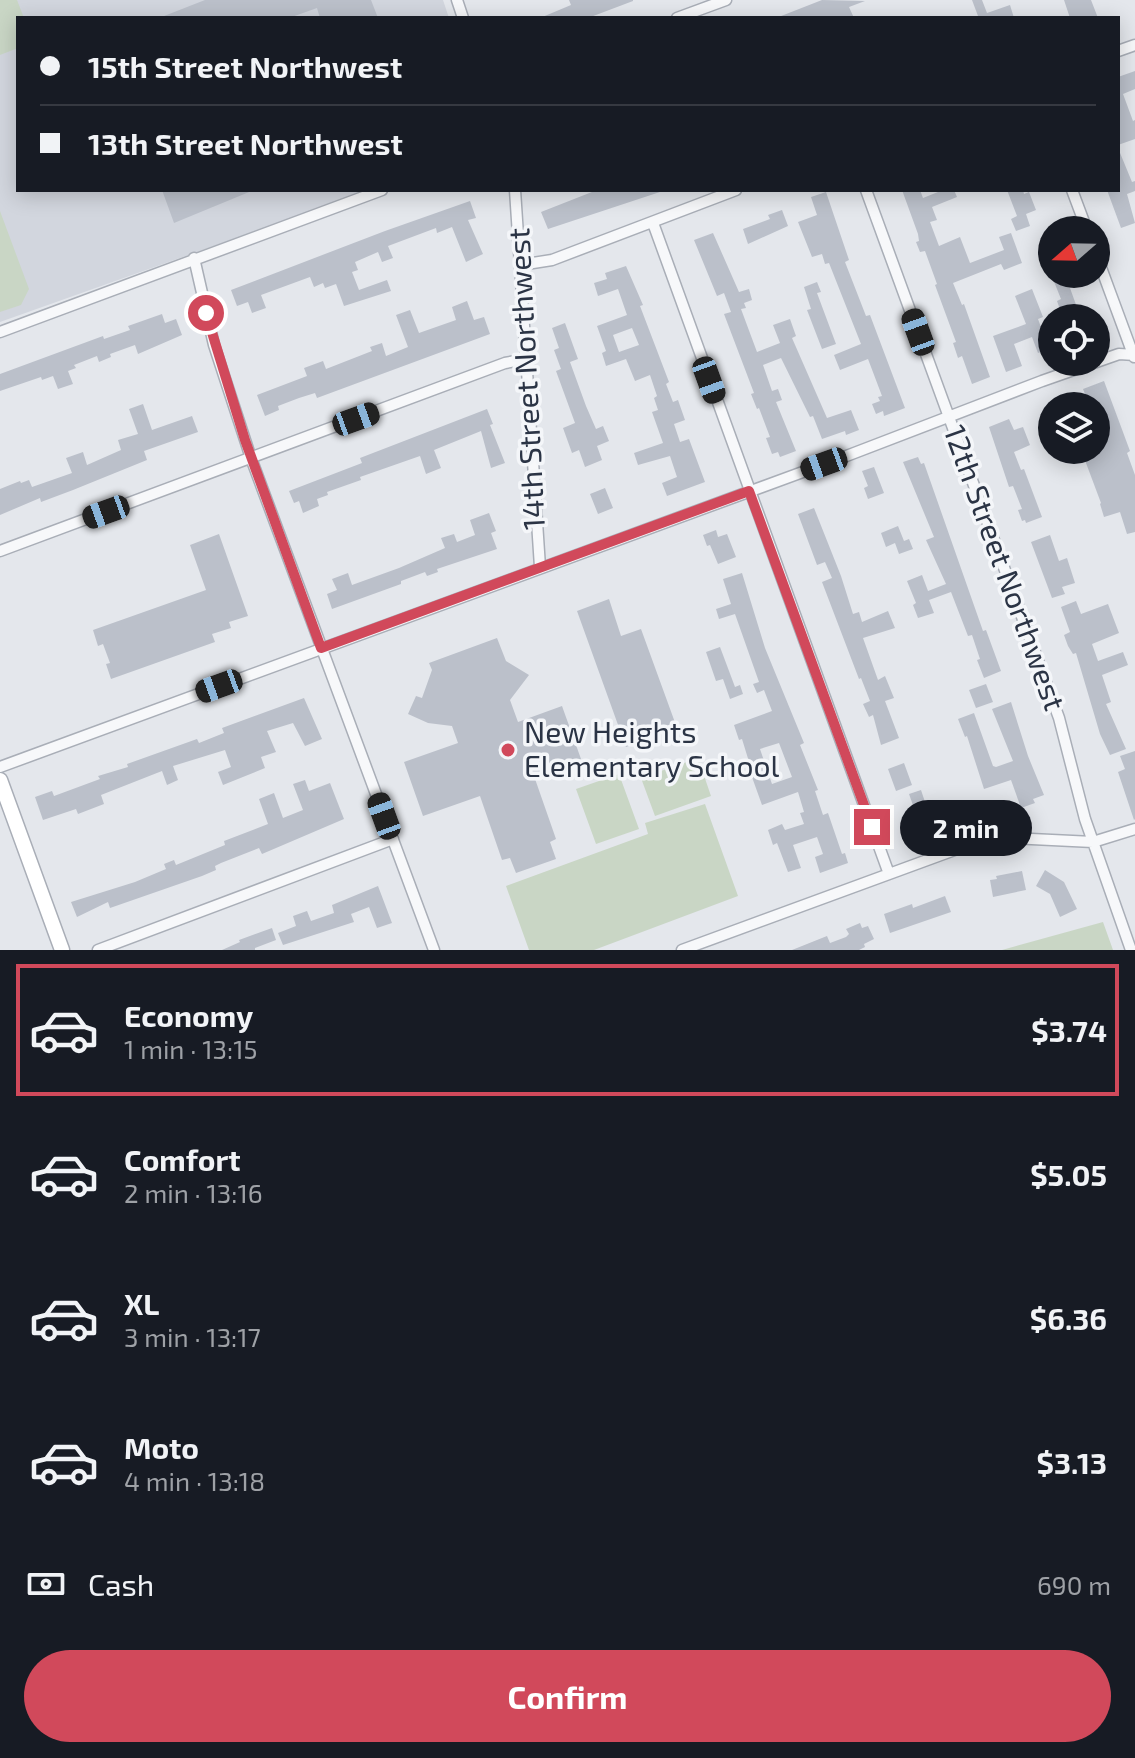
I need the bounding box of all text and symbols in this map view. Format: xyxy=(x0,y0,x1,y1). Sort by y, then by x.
text: 15th Street Northwest xyxy=(88,48,402,84)
text: 13th Street Northwest xyxy=(88,125,403,161)
north arrow xyxy=(1038,216,1110,288)
map controls xyxy=(1038,216,1110,464)
street label: 14th Street Northwest xyxy=(499,227,551,531)
route start xyxy=(188,295,224,331)
button: locate xyxy=(1038,304,1110,376)
car xyxy=(899,305,937,359)
car xyxy=(690,353,728,407)
button: layers xyxy=(1038,392,1110,464)
car xyxy=(329,400,383,438)
street label: 12th Street Northwest xyxy=(938,420,1074,715)
car xyxy=(797,445,851,483)
car xyxy=(79,493,133,531)
car xyxy=(192,667,246,705)
place label: New Heights Elementary School xyxy=(524,713,779,783)
marker: New Heights Elementary School xyxy=(499,741,517,759)
car xyxy=(365,789,403,843)
callout: 2 min xyxy=(900,799,1032,855)
route end xyxy=(854,809,890,845)
text: 2 min xyxy=(933,812,999,843)
icon: car xyxy=(28,994,100,1066)
text: Economy xyxy=(124,997,253,1033)
text: $3.74 xyxy=(1031,1012,1107,1048)
text: 1 min · 13:15 xyxy=(124,1033,257,1064)
icon: car xyxy=(28,1138,100,1210)
text: Comfort xyxy=(124,1141,241,1177)
text: $5.05 xyxy=(1030,1156,1107,1192)
text: 2 min · 13:16 xyxy=(124,1177,263,1208)
icon: car xyxy=(28,1282,100,1354)
text: XL xyxy=(124,1285,159,1321)
text: $6.36 xyxy=(1030,1300,1107,1336)
text: 3 min · 13:17 xyxy=(124,1321,261,1352)
icon: car xyxy=(28,1426,100,1498)
text: Moto xyxy=(124,1429,199,1465)
text: $3.13 xyxy=(1037,1444,1107,1480)
text: 4 min · 13:18 xyxy=(124,1465,265,1496)
icon: cash xyxy=(24,1562,68,1606)
text: Cash xyxy=(88,1566,154,1602)
text: 690 m xyxy=(1037,1569,1111,1600)
button: Confirm xyxy=(24,1650,1111,1742)

